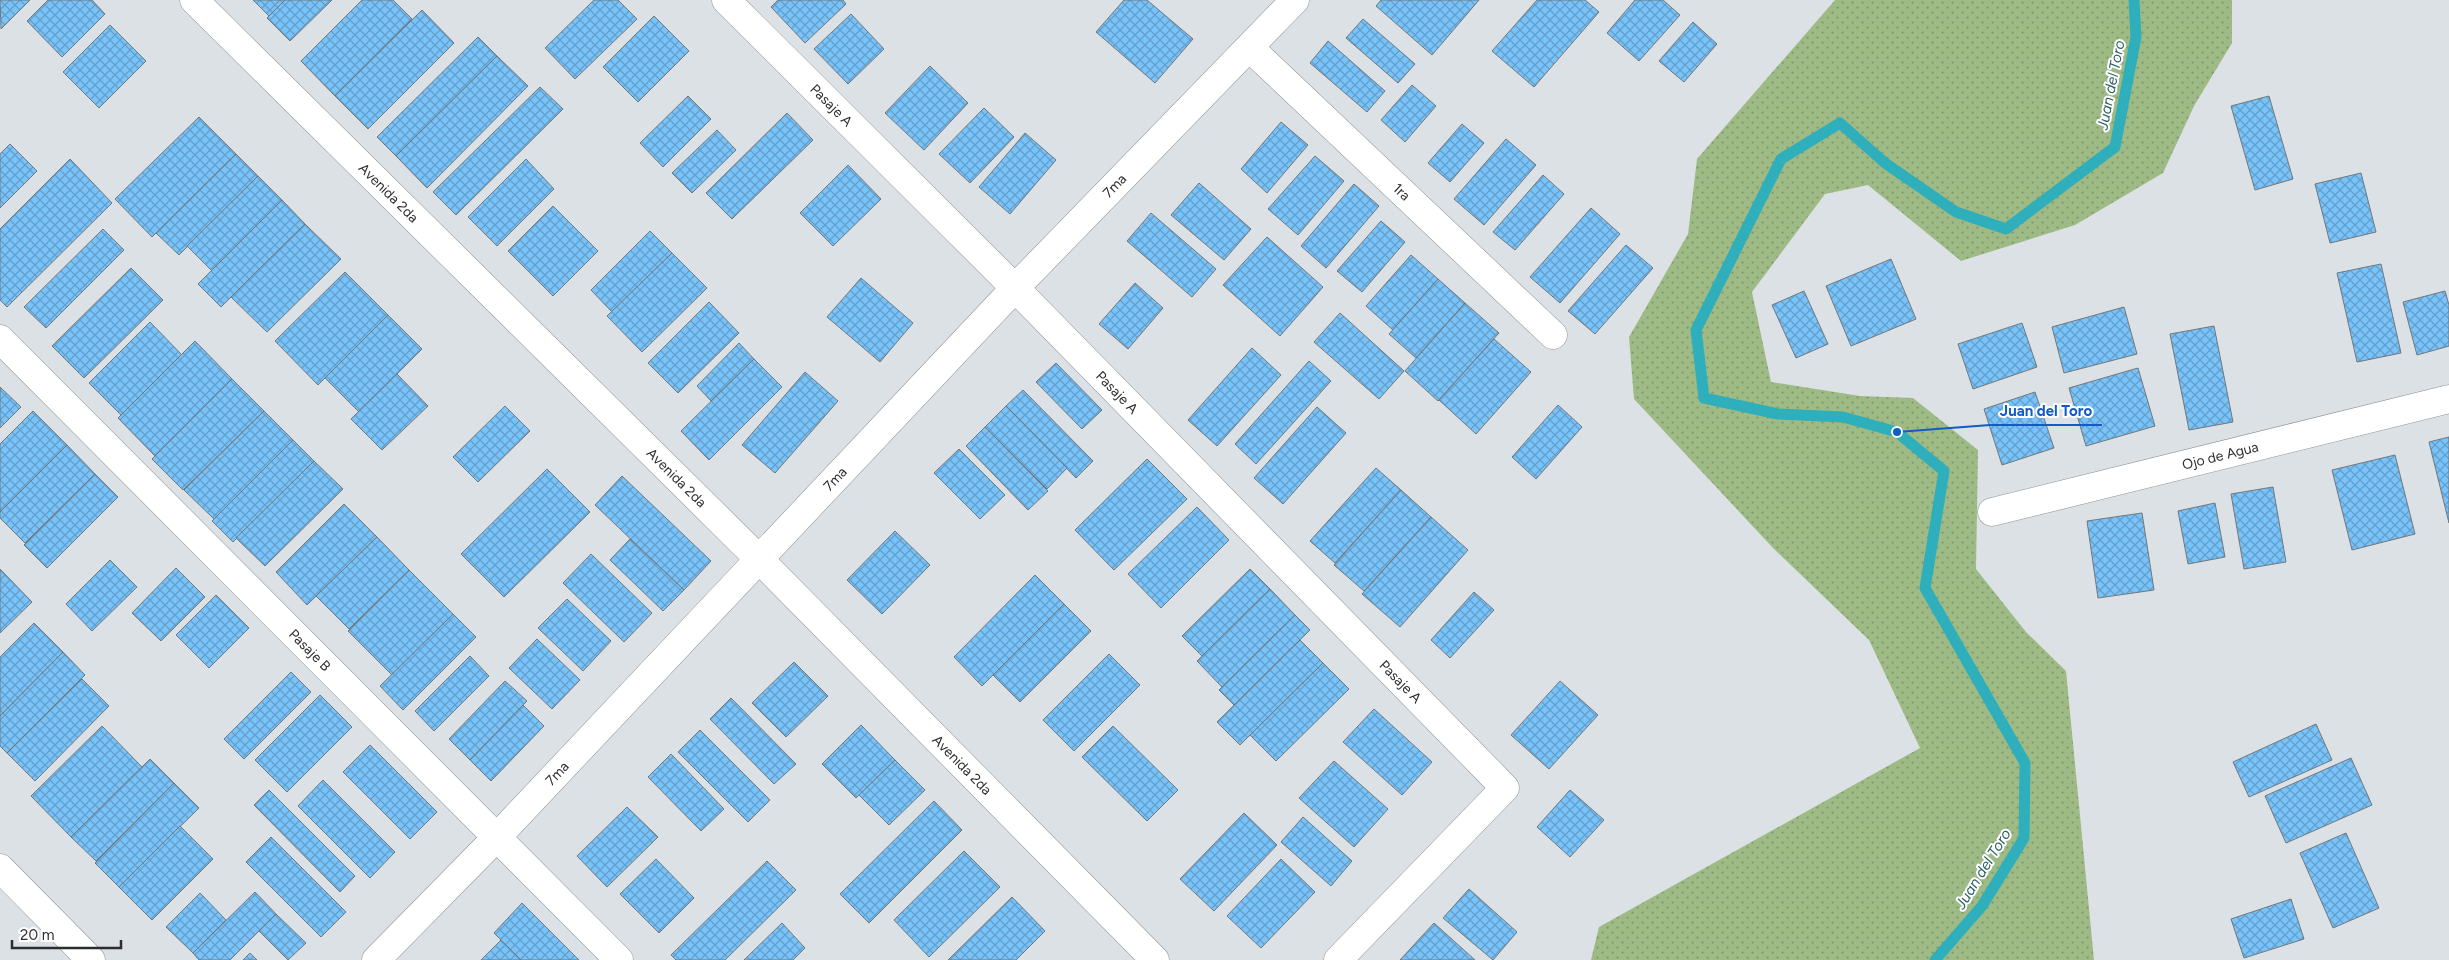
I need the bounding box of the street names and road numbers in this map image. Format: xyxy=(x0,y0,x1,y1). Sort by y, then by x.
street label: Pasaje A xyxy=(806,81,856,131)
street label: Avenida 2da xyxy=(355,160,422,226)
street label: 7ma xyxy=(1099,171,1130,202)
street label: 1ra xyxy=(1389,180,1414,204)
street label: Pasaje A xyxy=(1092,368,1142,418)
street label: Ojo de Agua xyxy=(2180,438,2260,474)
street label: Avenida 2da xyxy=(643,445,710,511)
street label: 7ma xyxy=(820,464,851,495)
street label: Pasaje B xyxy=(285,626,334,675)
street label: Pasaje A xyxy=(1376,657,1425,707)
street label: Avenida 2da xyxy=(929,732,995,799)
street label: 7ma xyxy=(542,758,573,789)

